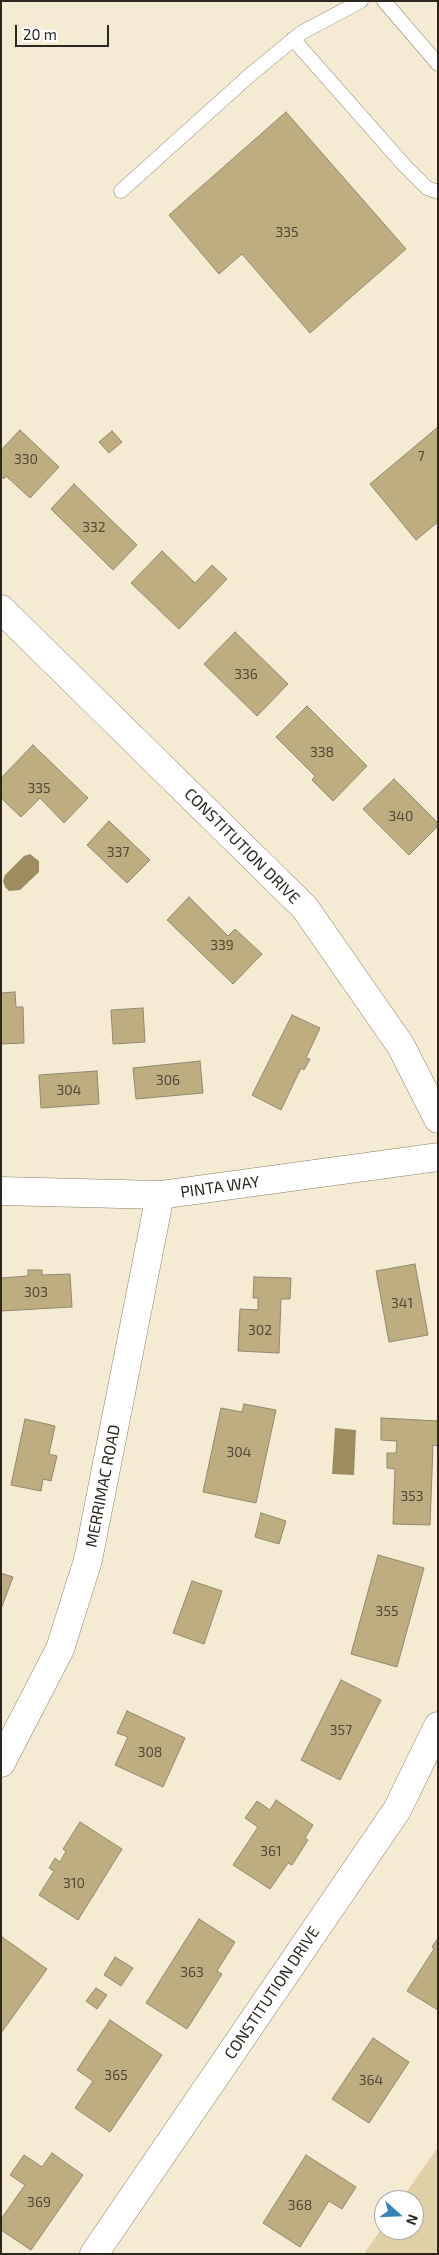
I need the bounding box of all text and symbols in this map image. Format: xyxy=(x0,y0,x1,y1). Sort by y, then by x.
scale bar xyxy=(18,15,111,47)
text: 20 m xyxy=(23,25,57,43)
house number: 335 xyxy=(275,224,299,240)
house number: 7 xyxy=(417,448,425,464)
house number: 330 xyxy=(14,451,38,467)
house number: 332 xyxy=(82,519,106,535)
house number: 336 xyxy=(234,666,258,682)
house number: 338 xyxy=(310,744,334,760)
house number: 335 xyxy=(27,780,51,796)
street label: CONSTITUTION DRIVE xyxy=(180,784,304,908)
house number: 340 xyxy=(389,808,413,824)
house number: 337 xyxy=(107,844,129,860)
house number: 339 xyxy=(210,937,234,953)
house number: 306 xyxy=(156,1072,180,1088)
house number: 304 xyxy=(57,1082,81,1098)
street label: PINTA WAY xyxy=(179,1172,261,1202)
house number: 303 xyxy=(24,1284,48,1300)
house number: 341 xyxy=(391,1295,413,1311)
house number: 302 xyxy=(248,1322,272,1338)
street label: MERRIMAC ROAD xyxy=(82,1423,124,1549)
house number: 304 xyxy=(227,1444,251,1460)
house number: 353 xyxy=(400,1488,424,1504)
house number: 355 xyxy=(376,1603,398,1619)
house number: 357 xyxy=(330,1722,352,1738)
house number: 308 xyxy=(138,1744,162,1760)
house number: 361 xyxy=(260,1843,282,1859)
house number: 310 xyxy=(63,1875,85,1891)
street label: CONSTITUTION DRIVE xyxy=(220,1923,324,2063)
house number: 363 xyxy=(180,1964,204,1980)
house number: 365 xyxy=(104,2067,128,2083)
house number: 364 xyxy=(359,2072,383,2088)
north arrow xyxy=(374,2190,424,2240)
house number: 369 xyxy=(27,2194,51,2210)
house number: 368 xyxy=(288,2197,312,2213)
text: N xyxy=(403,2212,422,2228)

